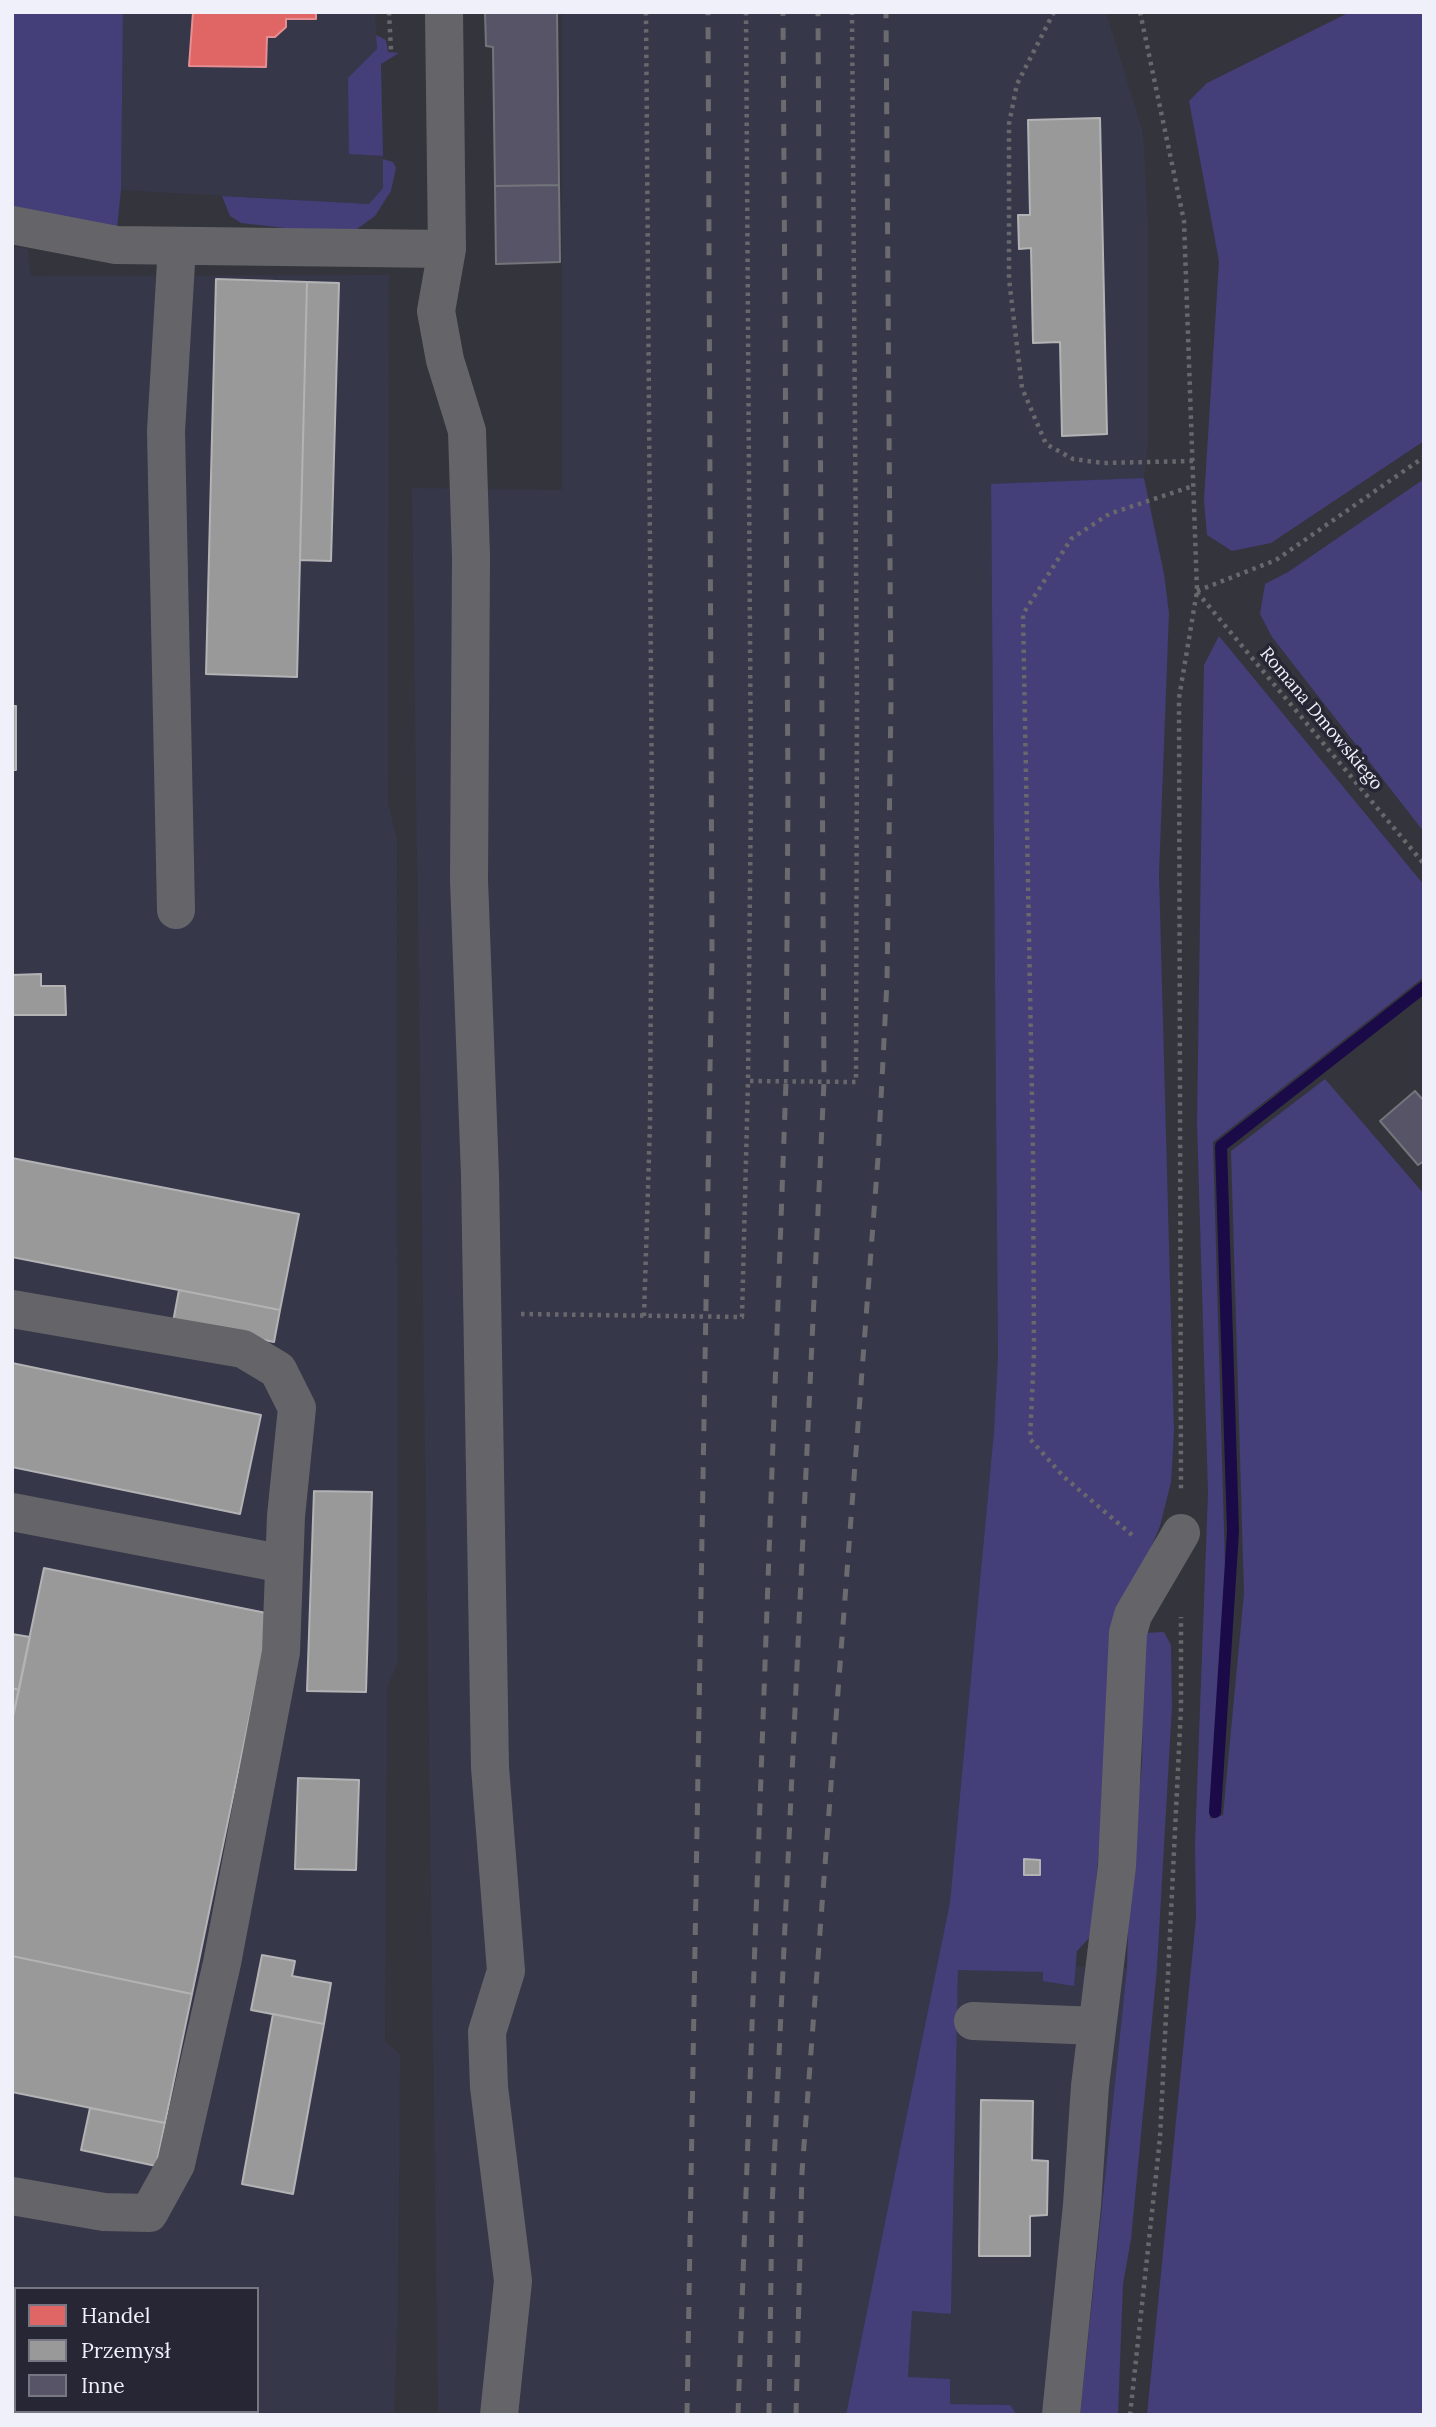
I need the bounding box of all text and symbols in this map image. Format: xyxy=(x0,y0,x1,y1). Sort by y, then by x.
street label: Romana Dmowskiego xyxy=(1255,643,1387,795)
legend xyxy=(14,2287,259,2413)
text: Handel xyxy=(81,2302,150,2329)
text: Przemysł xyxy=(81,2337,171,2364)
text: Inne xyxy=(81,2372,125,2399)

